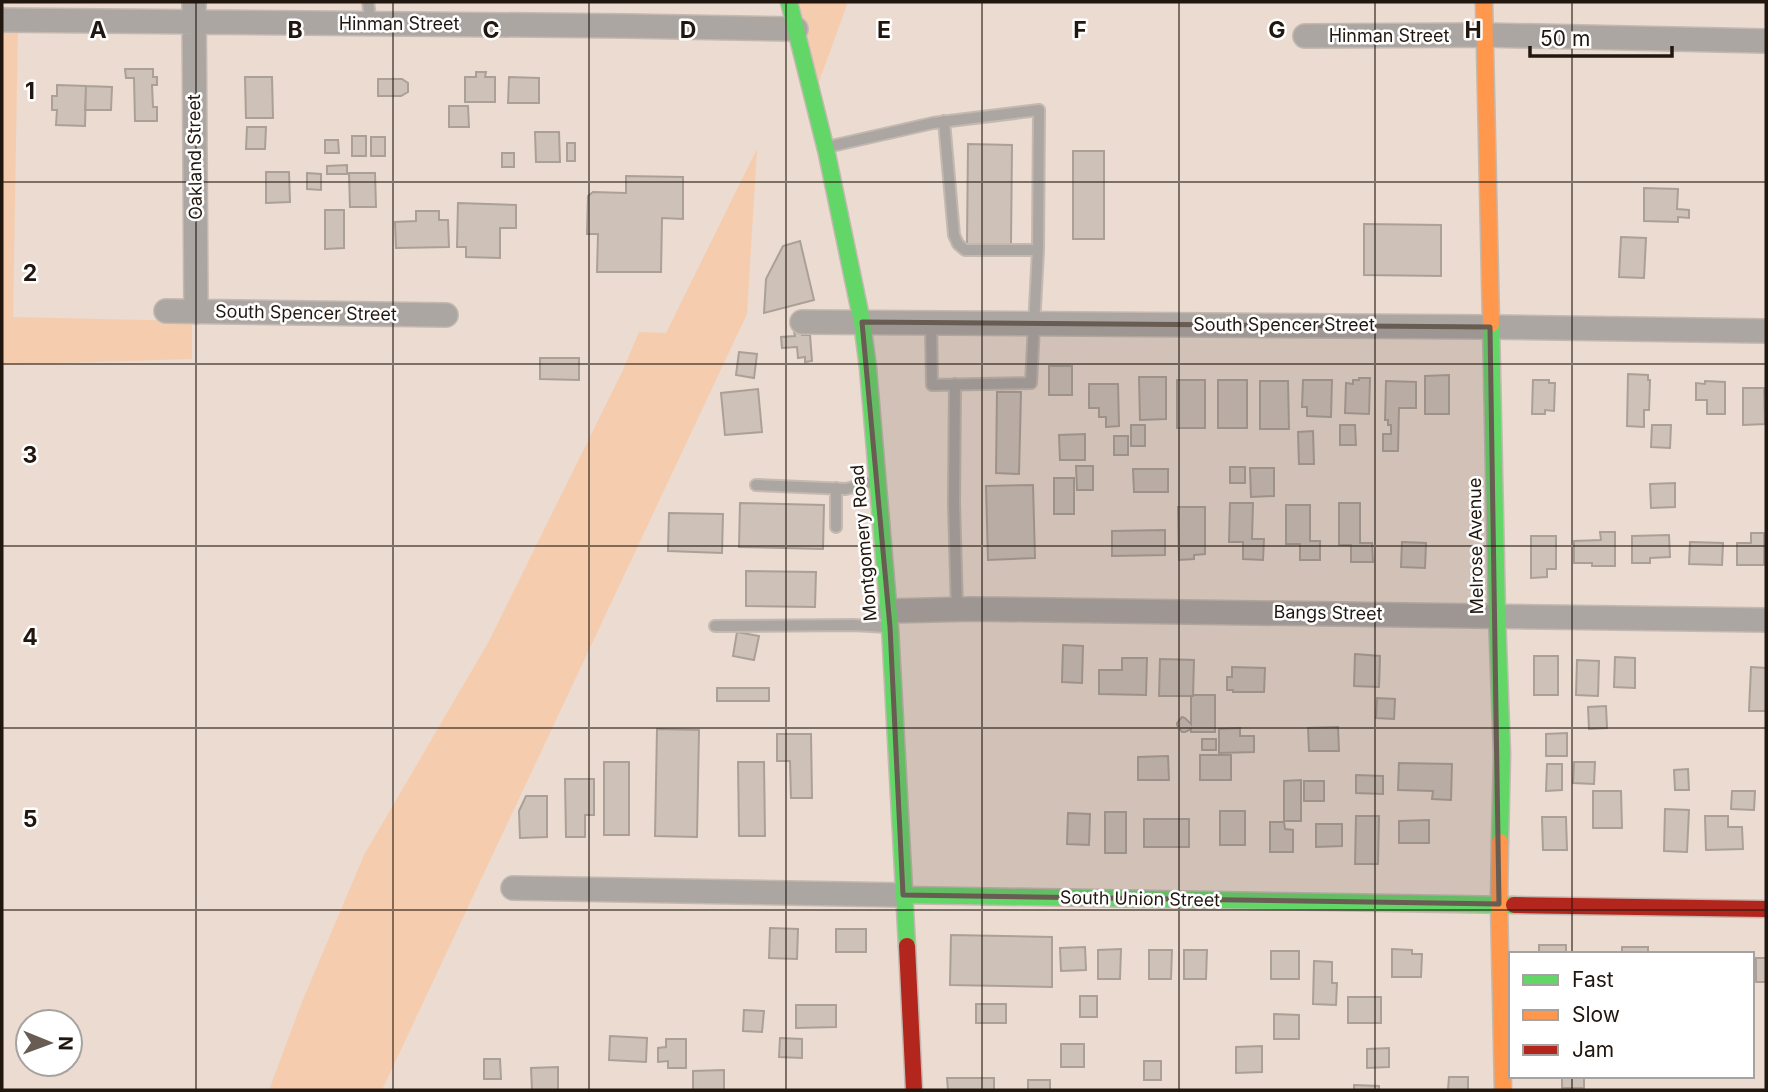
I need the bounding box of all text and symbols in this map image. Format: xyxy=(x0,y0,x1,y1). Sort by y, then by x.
street label: Hinman Street xyxy=(339,13,459,34)
scale bar xyxy=(1530,14,1672,58)
text: A xyxy=(89,16,107,44)
text: B xyxy=(287,16,303,44)
text: C xyxy=(482,16,500,44)
text: D xyxy=(680,16,696,44)
text: E xyxy=(877,16,891,44)
text: F xyxy=(1073,16,1087,44)
text: G xyxy=(1268,16,1286,44)
text: H xyxy=(1464,16,1482,44)
street label: Hinman Street xyxy=(1329,25,1449,46)
text: 50 m xyxy=(1540,26,1590,51)
text: 1 xyxy=(25,77,35,105)
street label: Oakland Street xyxy=(183,94,206,220)
text: 2 xyxy=(23,259,37,287)
street label: South Spencer Street xyxy=(215,300,397,325)
street label: South Spencer Street xyxy=(1193,314,1375,335)
text: 3 xyxy=(23,441,37,469)
street label: Montgomery Road xyxy=(846,464,881,622)
street label: Melrose Avenue xyxy=(1464,477,1487,615)
street label: Bangs Street xyxy=(1273,601,1383,624)
text: 4 xyxy=(22,623,38,651)
text: 5 xyxy=(23,805,37,833)
street label: South Union Street xyxy=(1060,887,1220,910)
legend xyxy=(1509,952,1754,1078)
text: Fast xyxy=(1572,967,1614,992)
text: Slow xyxy=(1572,1002,1620,1027)
north arrow xyxy=(14,1008,84,1078)
text: N xyxy=(54,1036,77,1051)
text: Jam xyxy=(1572,1037,1614,1062)

